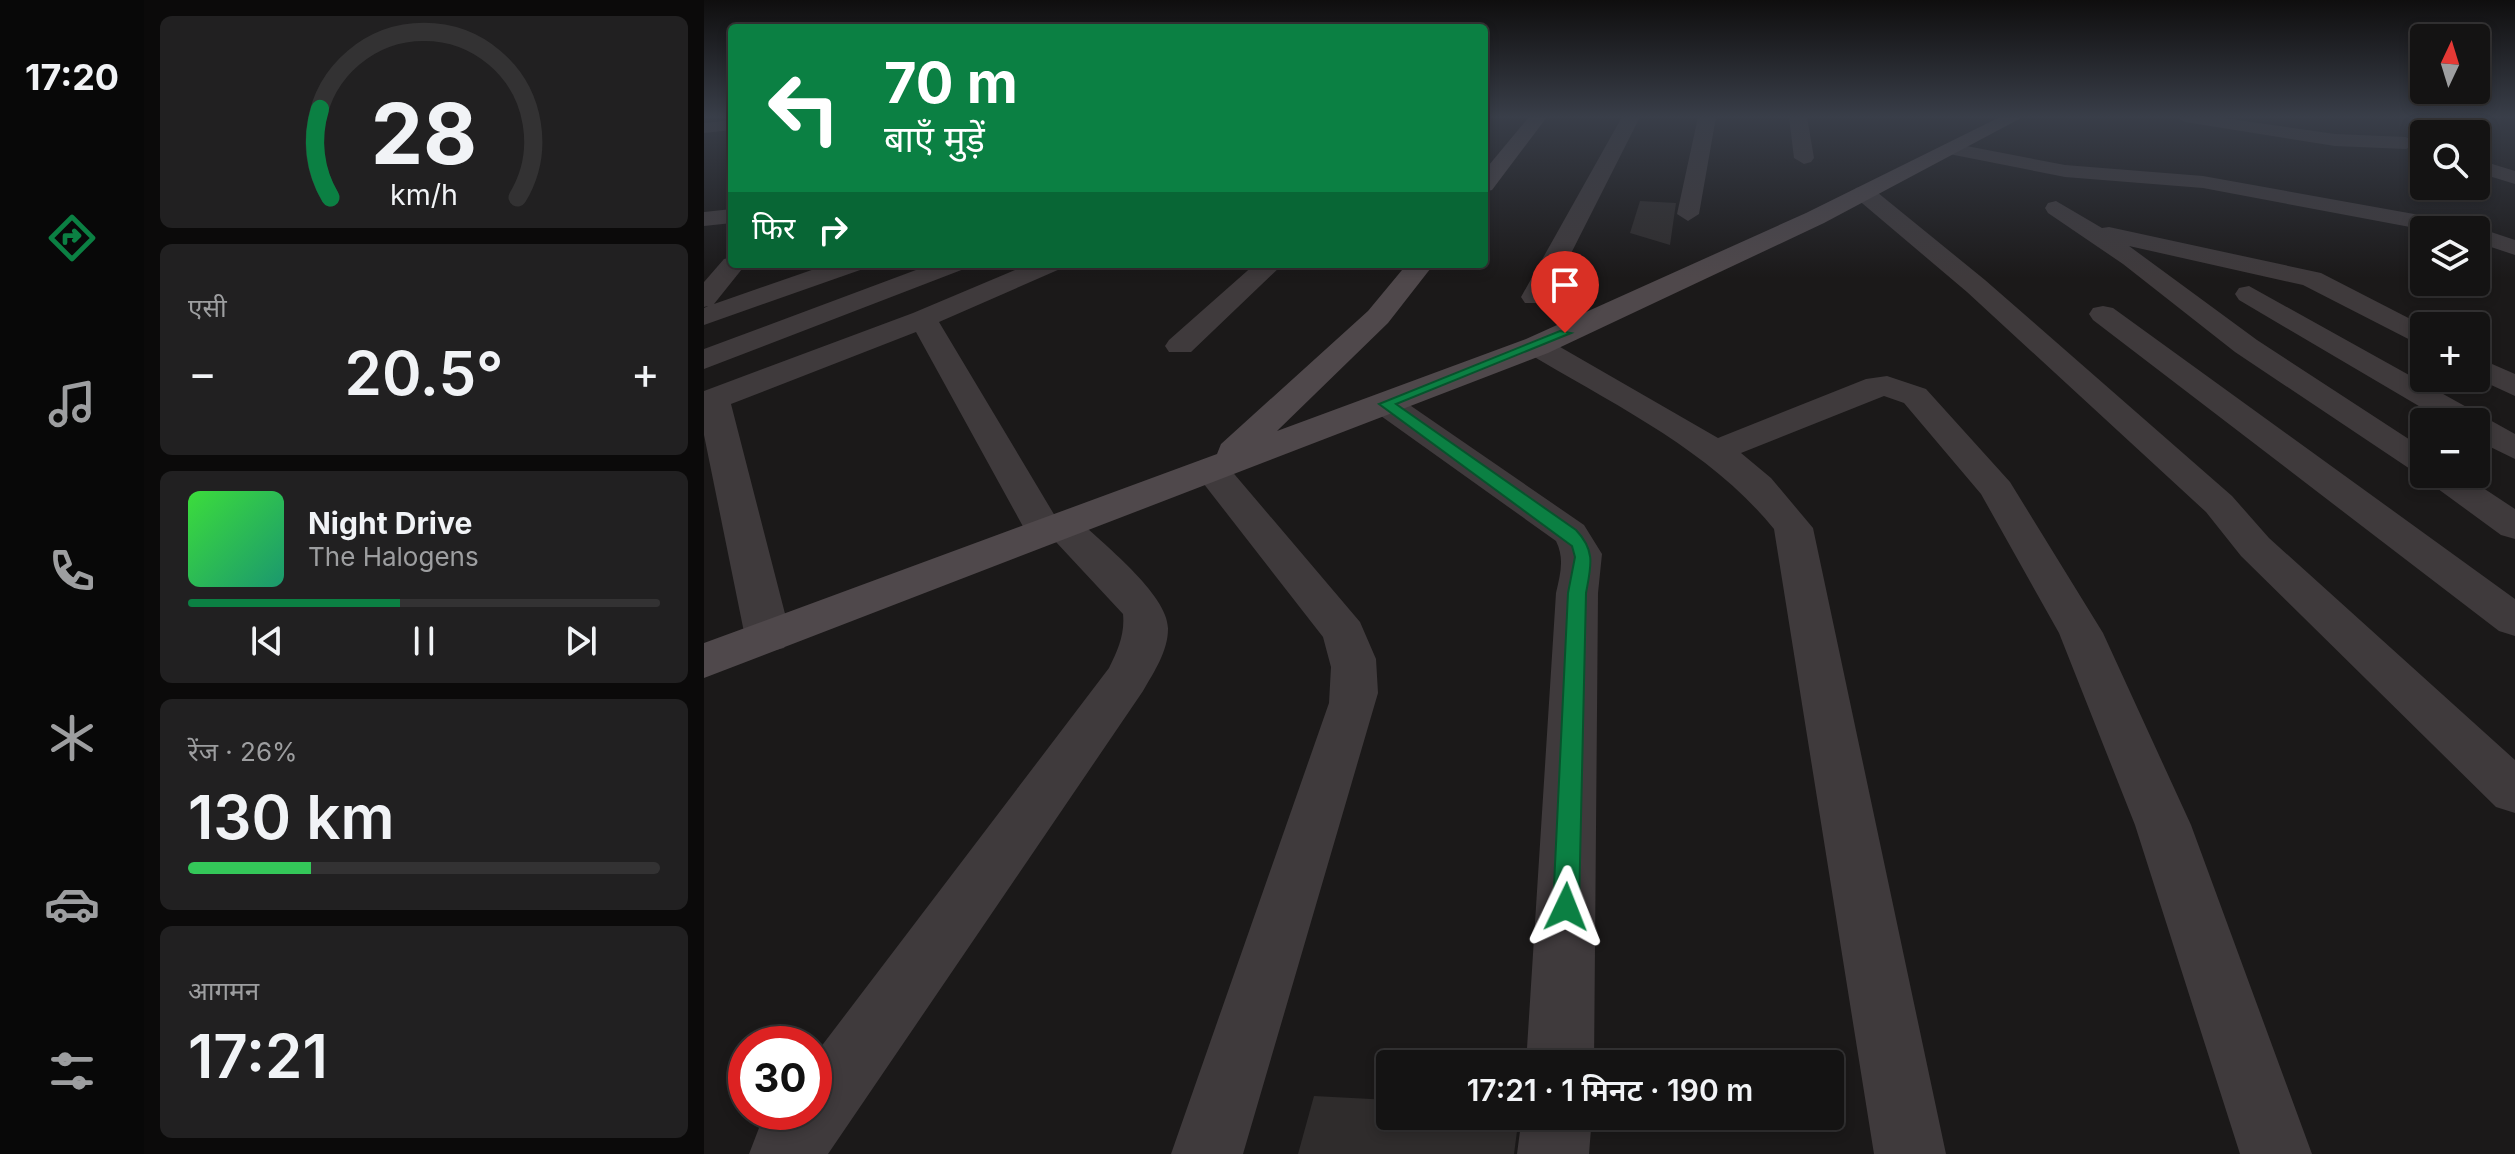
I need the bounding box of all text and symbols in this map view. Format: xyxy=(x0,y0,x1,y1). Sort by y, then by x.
north arrow xyxy=(2410,24,2490,104)
map controls xyxy=(2410,24,2490,488)
text: 70 m xyxy=(884,49,1018,117)
text: 17:20 xyxy=(25,55,119,99)
icon: left xyxy=(752,56,856,160)
text: 28 xyxy=(371,82,477,183)
text: बाएँ मुड़ें xyxy=(884,117,985,161)
button: search xyxy=(2410,120,2490,200)
text: km/h xyxy=(390,177,458,212)
icon: right xyxy=(811,208,855,252)
icon: directions xyxy=(44,210,100,266)
text: फिर xyxy=(752,210,795,246)
button: layers xyxy=(2410,216,2490,296)
pin xyxy=(1531,251,1599,333)
icon: arrive xyxy=(1543,263,1587,307)
text: एसी xyxy=(188,292,227,323)
button: + xyxy=(2410,312,2490,392)
text: 20.5° xyxy=(345,337,503,409)
text: − xyxy=(188,346,217,400)
text: + xyxy=(631,346,660,400)
icon: music xyxy=(44,376,100,432)
button: − xyxy=(2410,408,2490,488)
text: Night Drive xyxy=(308,505,472,541)
text: The Halogens xyxy=(308,541,479,572)
icon: phone xyxy=(44,543,100,599)
icon: previous xyxy=(245,619,289,663)
icon: pause xyxy=(402,619,446,663)
icon: next xyxy=(559,619,603,663)
icon: climate xyxy=(44,710,100,766)
text: रेंज · 26% xyxy=(188,736,298,767)
text: 130 km xyxy=(188,781,394,853)
position arrow xyxy=(1524,865,1608,949)
icon: car xyxy=(44,876,100,932)
text: आगमन xyxy=(188,975,259,1006)
text: 17:21 xyxy=(188,1020,328,1092)
speed limit sign: 30 xyxy=(728,1026,832,1130)
icon: filters xyxy=(44,1043,100,1099)
text: 17:21 · 1 मिनट · 190 m xyxy=(1467,1072,1753,1108)

